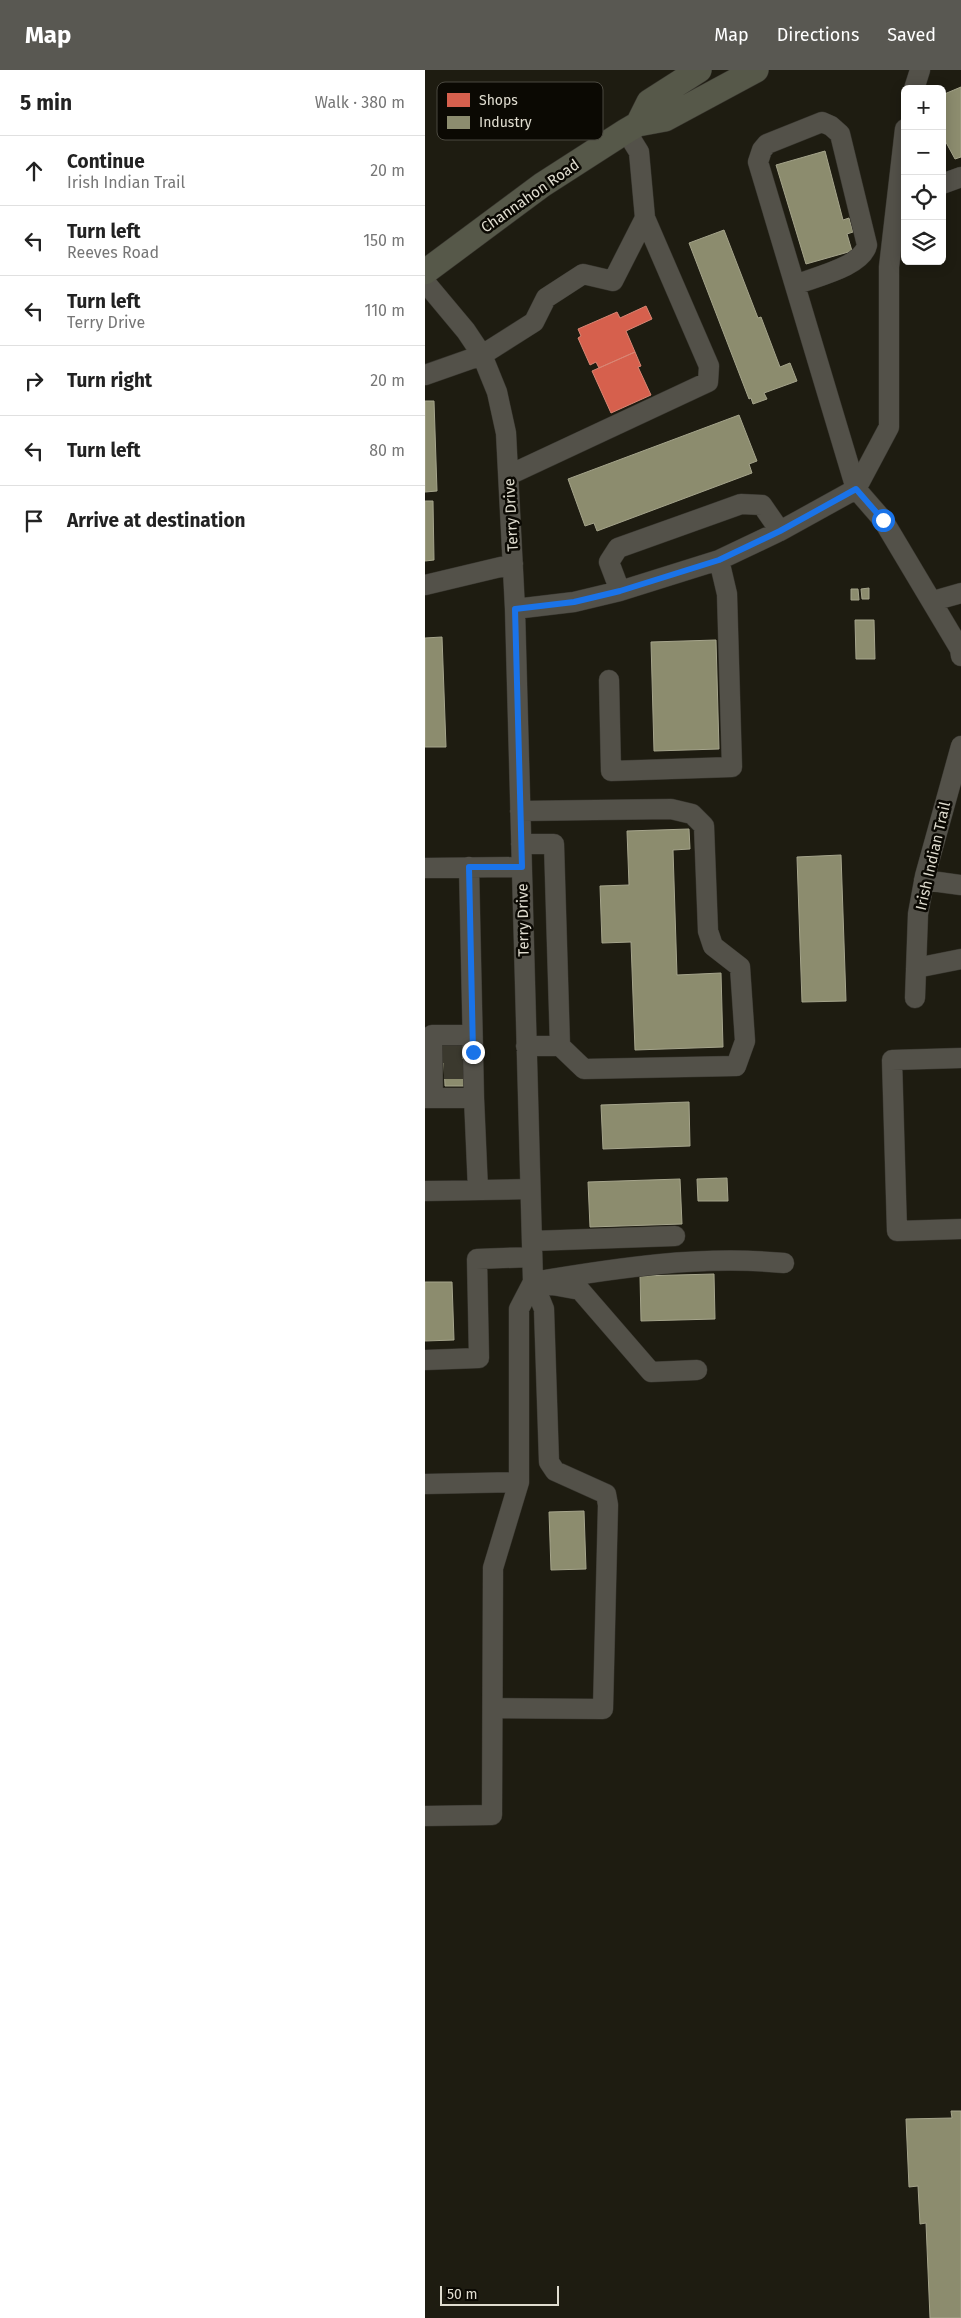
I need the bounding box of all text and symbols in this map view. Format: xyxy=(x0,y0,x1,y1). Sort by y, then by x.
text: Map xyxy=(25,21,71,49)
text: Map xyxy=(714,24,749,46)
text: Directions xyxy=(777,24,859,46)
text: Saved xyxy=(887,24,936,46)
legend xyxy=(437,82,603,140)
map controls xyxy=(901,85,946,265)
button: + xyxy=(901,85,946,130)
text: 5 min xyxy=(20,90,72,116)
text: Shops xyxy=(479,92,518,109)
text: Walk · 380 m xyxy=(315,93,405,112)
text: Industry xyxy=(479,114,532,131)
button: − xyxy=(901,130,946,175)
text: Continue xyxy=(67,150,145,173)
street label: Channahon Road xyxy=(477,155,583,237)
icon: ahead xyxy=(20,157,48,185)
text: 20 m xyxy=(370,161,405,180)
text: Irish Indian Trail xyxy=(67,173,185,192)
button: locate xyxy=(901,175,946,220)
text: Turn left xyxy=(67,220,141,243)
button: layers xyxy=(901,220,946,265)
icon: left xyxy=(20,227,48,255)
text: 150 m xyxy=(363,231,405,250)
text: Reeves Road xyxy=(67,243,159,262)
text: Turn left xyxy=(67,290,141,313)
icon: left xyxy=(20,297,48,325)
text: 110 m xyxy=(364,301,405,320)
text: Terry Drive xyxy=(67,313,145,332)
icon: right xyxy=(20,367,48,395)
text: Turn right xyxy=(67,369,152,392)
text: 20 m xyxy=(370,371,405,390)
icon: left xyxy=(20,437,48,465)
text: Turn left xyxy=(67,439,141,462)
text: 80 m xyxy=(369,441,405,460)
street label: Terry Drive xyxy=(500,478,522,552)
icon: arrive xyxy=(20,507,48,535)
text: Arrive at destination xyxy=(67,509,246,532)
route start xyxy=(872,509,895,532)
street label: Irish Indian Trail xyxy=(912,799,954,912)
street label: Terry Drive xyxy=(513,883,533,957)
route end xyxy=(462,1041,485,1064)
scale bar xyxy=(440,2283,559,2306)
text: 50 m xyxy=(447,2286,478,2303)

